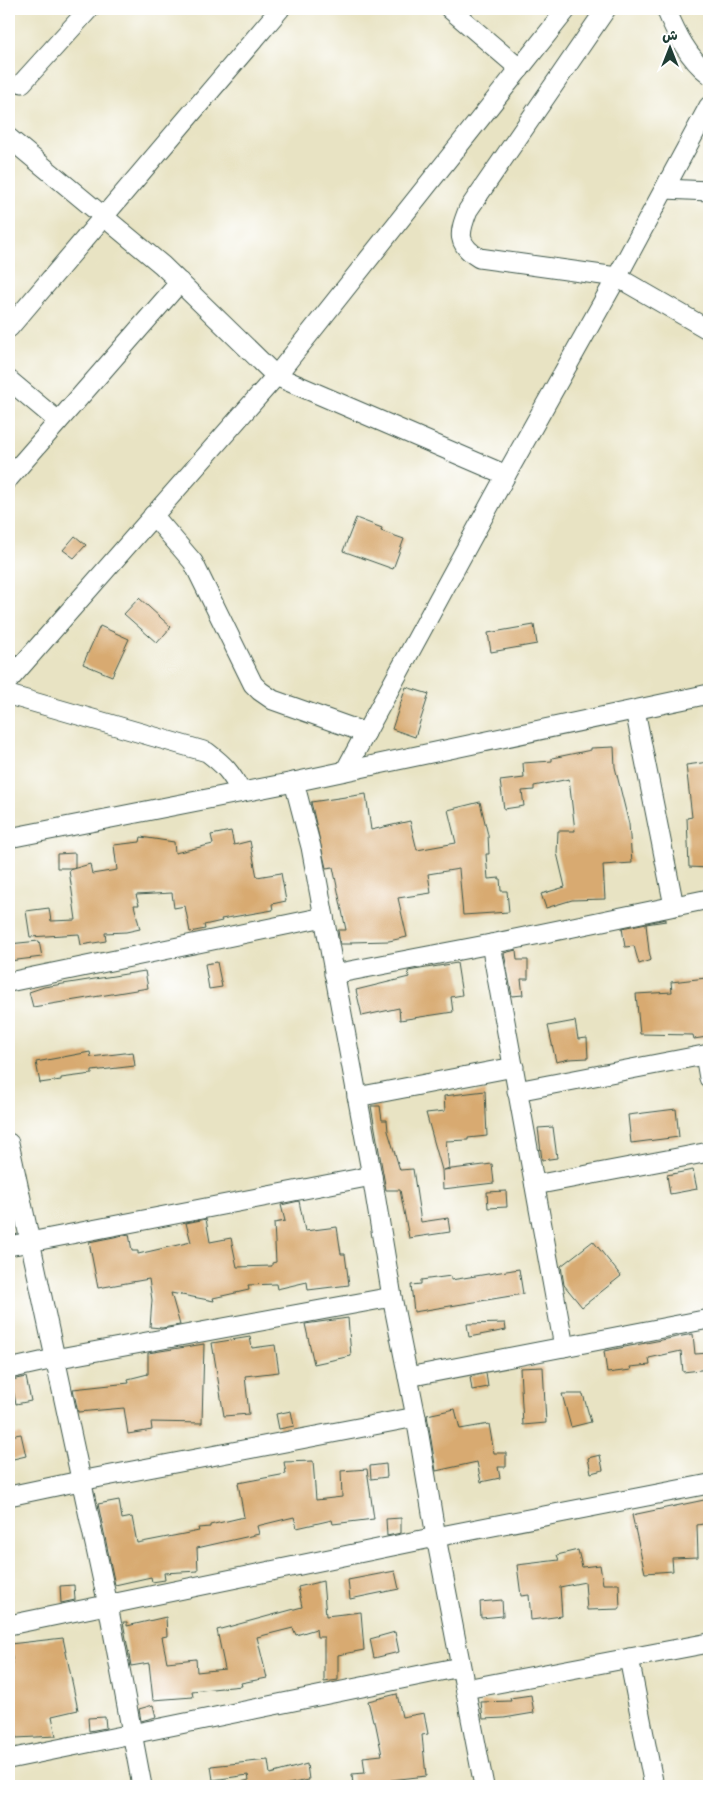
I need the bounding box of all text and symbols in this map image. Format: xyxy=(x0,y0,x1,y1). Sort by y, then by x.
north arrow xyxy=(646,22,696,72)
text: ش xyxy=(662,27,678,47)

